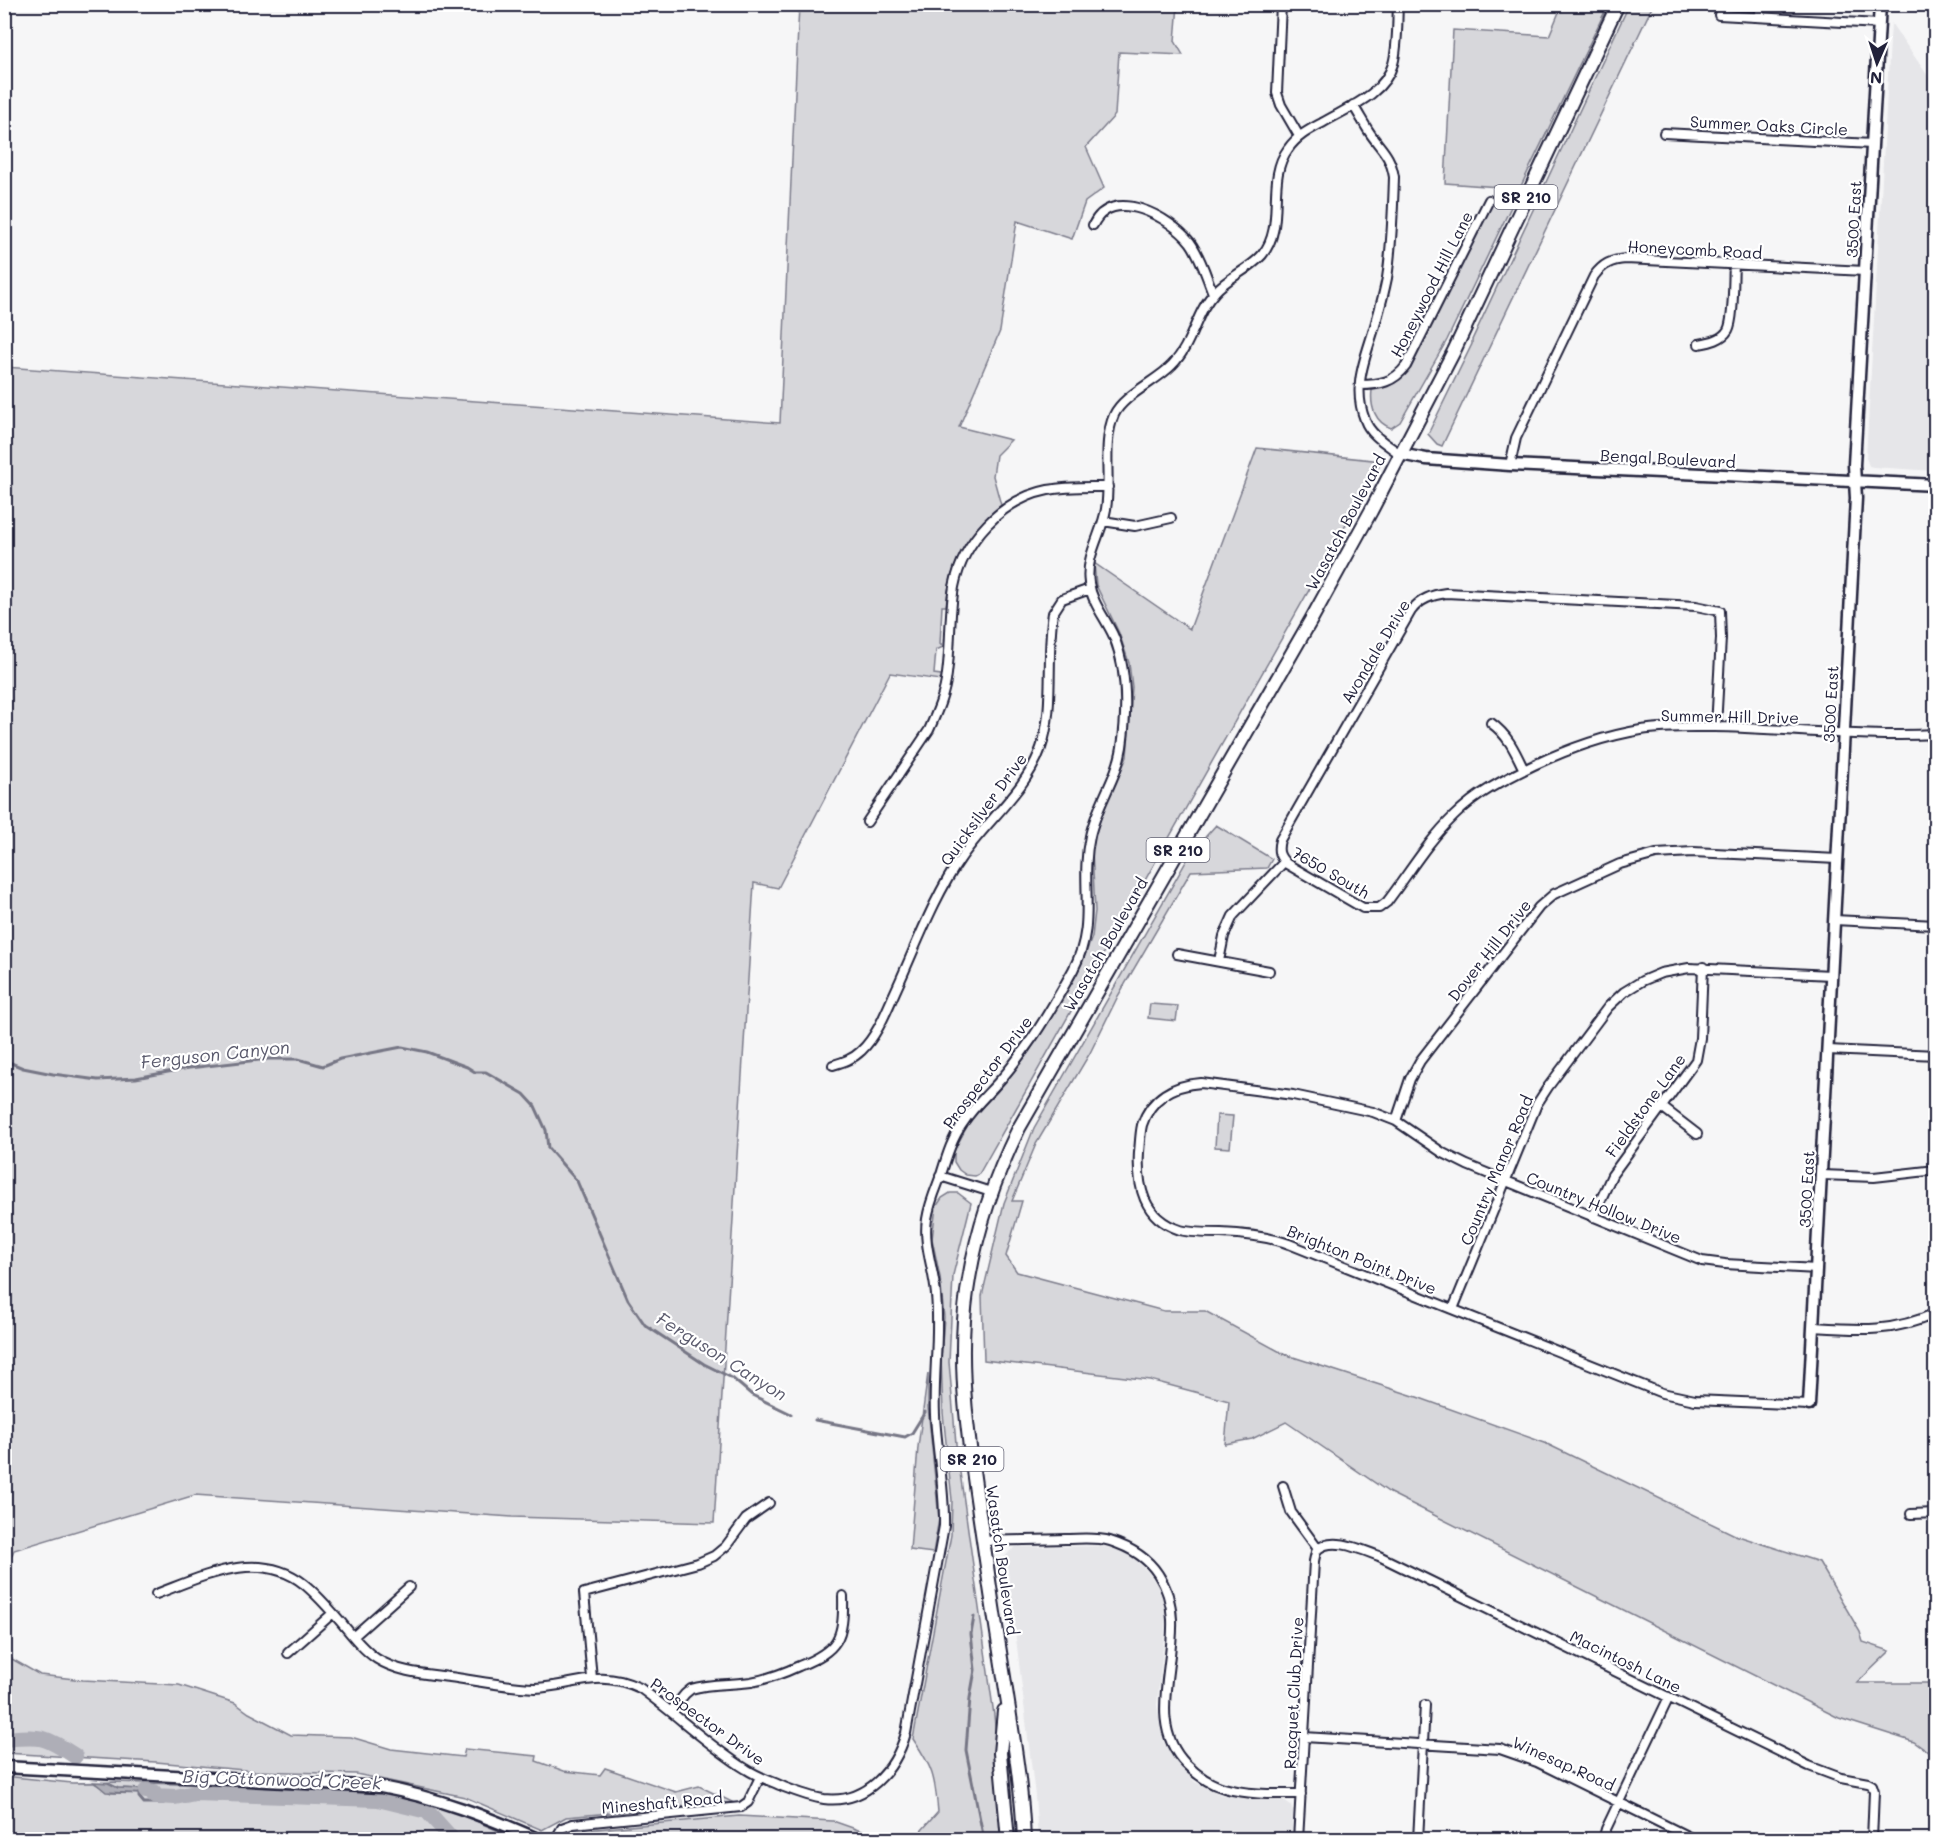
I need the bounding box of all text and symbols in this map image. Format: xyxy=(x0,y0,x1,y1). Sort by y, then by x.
north arrow xyxy=(1847,33,1907,93)
text: N xyxy=(1870,68,1883,89)
street label: Summer Oaks Circle xyxy=(1690,110,1848,140)
street label: 3500 East xyxy=(1840,180,1866,258)
road number: SR 210 xyxy=(1494,185,1558,209)
street label: Honeywood Hill Lane xyxy=(1385,207,1477,361)
street label: Honeycomb Road xyxy=(1627,235,1763,263)
street label: Bengal Boulevard xyxy=(1600,444,1736,472)
street label: Wasatch Boulevard xyxy=(1300,450,1390,594)
street label: Avondale Drive xyxy=(1336,595,1414,707)
street label: 3500 East xyxy=(1817,665,1843,743)
street label: Summer Hill Drive xyxy=(1661,704,1799,728)
street label: Quicksilver Drive xyxy=(935,748,1031,870)
road number: SR 210 xyxy=(1146,838,1210,862)
street label: 7650 South xyxy=(1288,841,1374,903)
street label: Wasatch Boulevard xyxy=(1058,873,1152,1015)
street label: Dover Hill Drive xyxy=(1443,895,1535,1005)
street label: Prospector Drive xyxy=(938,1011,1036,1133)
water label: Ferguson Canyon xyxy=(139,1034,291,1074)
street label: Fieldstone Lane xyxy=(1600,1049,1690,1161)
street label: Country Manor Road xyxy=(1455,1092,1537,1248)
street label: 3500 East xyxy=(1793,1150,1819,1228)
street label: Country Hollow Drive xyxy=(1523,1166,1685,1248)
street label: Brighton Point Drive xyxy=(1284,1219,1440,1299)
water label: Ferguson Canyon xyxy=(652,1306,792,1406)
road number: SR 210 xyxy=(940,1447,1004,1471)
street label: Wasatch Boulevard xyxy=(982,1484,1024,1636)
street label: Racquet Club Drive xyxy=(1279,1616,1307,1770)
street label: Macintosh Lane xyxy=(1567,1625,1685,1697)
street label: Prospector Drive xyxy=(647,1672,769,1770)
street label: Winesap Road xyxy=(1509,1731,1619,1795)
water label: Big Cottonwood Creek xyxy=(182,1764,382,1794)
street label: Mineshaft Road xyxy=(601,1786,723,1818)

